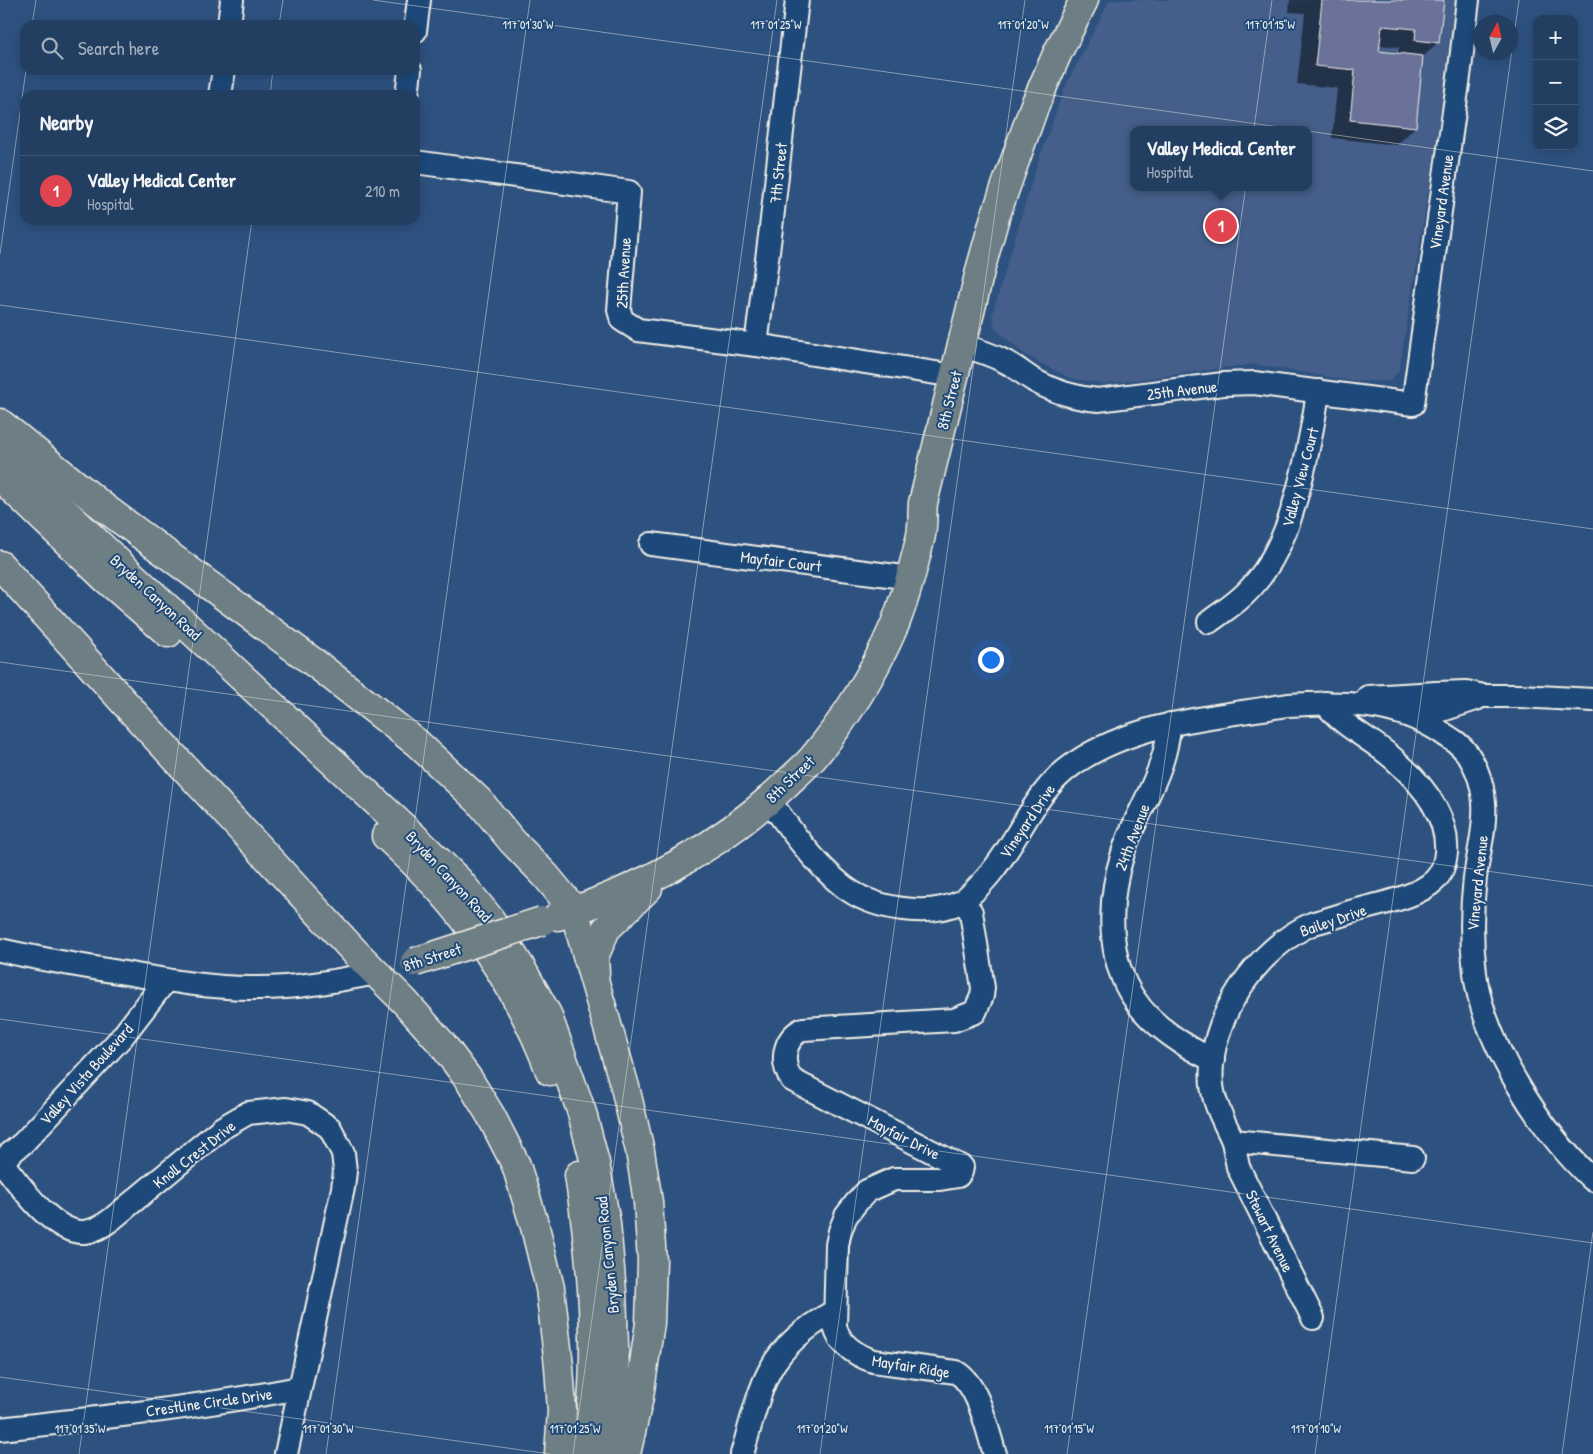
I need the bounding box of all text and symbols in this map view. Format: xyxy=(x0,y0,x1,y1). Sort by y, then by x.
north arrow xyxy=(1473,15,1518,60)
map controls xyxy=(1533,15,1578,150)
button: + xyxy=(1533,15,1578,60)
text: 117°01'30"W xyxy=(503,16,554,33)
text: 117°01'25"W xyxy=(751,16,802,33)
text: 117°01'20"W xyxy=(997,16,1049,33)
text: 117°01'15"W xyxy=(1245,16,1295,33)
search box xyxy=(20,20,420,75)
icon: search xyxy=(38,34,66,62)
text: Search here xyxy=(78,35,159,61)
button: − xyxy=(1533,60,1578,105)
button: layers xyxy=(1533,105,1578,150)
text: Nearby xyxy=(40,108,93,137)
popup xyxy=(1130,126,1312,191)
text: Valley Medical Center xyxy=(1146,135,1296,161)
street label: 7th Street xyxy=(764,141,792,205)
street label: Vineyard Avenue xyxy=(1423,152,1459,251)
text: Hospital xyxy=(1146,161,1193,183)
text: Valley Medical Center xyxy=(87,167,236,193)
text: 1 xyxy=(53,180,59,202)
text: 210 m xyxy=(365,180,400,202)
text: Hospital xyxy=(87,193,134,215)
pin: 1 xyxy=(1205,207,1237,245)
street label: 25th Avenue xyxy=(610,236,636,309)
street label: 8th Street xyxy=(931,368,967,432)
street label: 25th Avenue xyxy=(1146,375,1219,405)
street label: Valley View Court xyxy=(1276,424,1324,529)
street label: Mayfair Court xyxy=(739,545,823,577)
street label: Bryden Canyon Road xyxy=(106,549,206,645)
your location xyxy=(978,647,1004,673)
street label: 8th Street xyxy=(761,750,820,808)
street label: Vineyard Drive xyxy=(994,779,1060,863)
street label: 24th Avenue xyxy=(1109,800,1155,874)
street label: Bryden Canyon Road xyxy=(401,826,497,926)
street label: Vineyard Avenue xyxy=(1461,834,1493,932)
street label: Bailey Drive xyxy=(1297,898,1370,942)
street label: 8th Street xyxy=(400,937,464,977)
street label: Valley Vista Boulevard xyxy=(34,1018,138,1130)
street label: Mayfair Drive xyxy=(864,1109,944,1165)
street label: Knoll Crest Drive xyxy=(148,1114,240,1193)
street label: Stewart Avenue xyxy=(1241,1186,1300,1276)
street label: Bryden Canyon Road xyxy=(590,1196,624,1314)
street label: Mayfair Ridge xyxy=(870,1349,952,1383)
street label: Crestline Circle Drive xyxy=(144,1382,274,1422)
text: 117°01'35"W xyxy=(55,1420,106,1437)
text: 117°01'30"W xyxy=(303,1420,354,1437)
text: 117°01'25"W xyxy=(550,1420,601,1437)
text: 117°01'20"W xyxy=(796,1420,848,1437)
text: 117°01'15"W xyxy=(1044,1420,1094,1437)
text: 117°01'10"W xyxy=(1291,1420,1342,1437)

